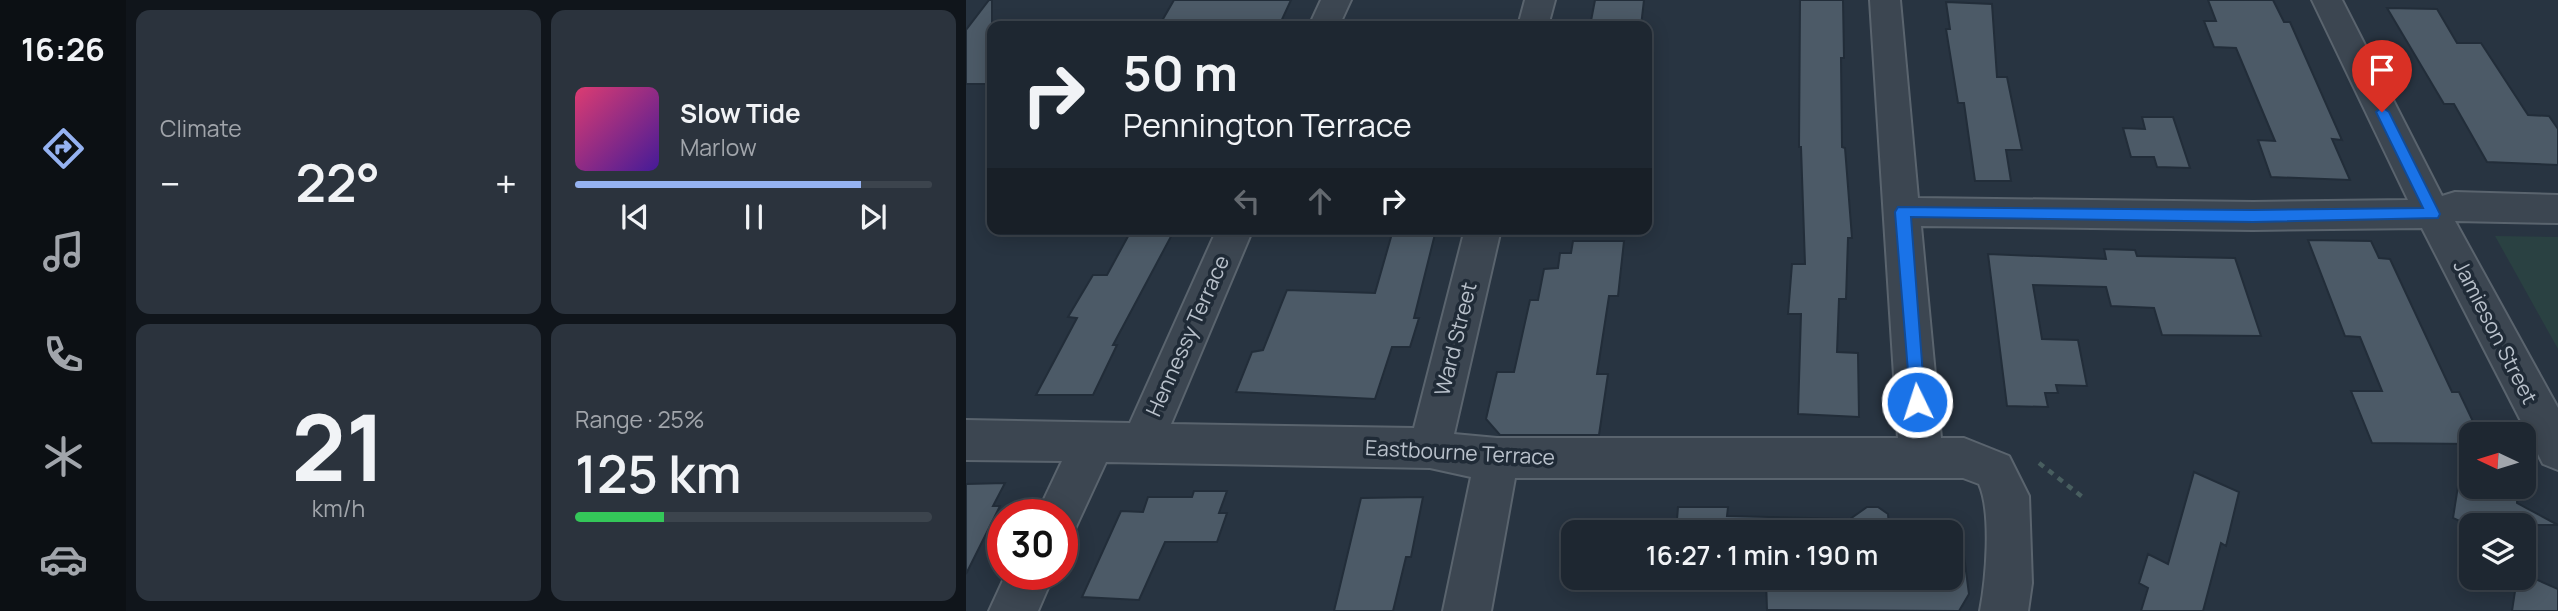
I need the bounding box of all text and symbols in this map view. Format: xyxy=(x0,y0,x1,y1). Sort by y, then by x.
text: 16:26 xyxy=(21,27,105,71)
text: 50 m xyxy=(1123,39,1238,106)
pin xyxy=(2352,40,2412,112)
icon: right xyxy=(1008,49,1099,140)
icon: arrive xyxy=(2363,51,2401,89)
text: Slow Tide xyxy=(680,95,801,131)
text: Pennington Terrace xyxy=(1123,103,1412,147)
text: Climate xyxy=(160,112,242,144)
icon: directions xyxy=(39,124,88,173)
text: Marlow xyxy=(680,131,757,163)
text: 22° xyxy=(296,147,380,218)
text: − xyxy=(160,157,181,209)
text: + xyxy=(495,157,517,209)
icon: left xyxy=(1228,182,1266,220)
icon: ahead xyxy=(1301,182,1339,220)
icon: right xyxy=(1374,182,1412,220)
icon: previous xyxy=(616,198,654,236)
icon: pause xyxy=(735,198,773,236)
icon: next xyxy=(854,198,892,236)
icon: music xyxy=(39,227,88,276)
street label: Hennessy Terrace xyxy=(1139,251,1235,421)
street label: Jamieson Street xyxy=(2448,255,2544,408)
street label: Ward Street xyxy=(1427,279,1483,398)
icon: phone xyxy=(39,330,88,379)
position arrow xyxy=(1880,365,1954,439)
text: 21 xyxy=(291,384,386,508)
text: Range · 25% xyxy=(575,403,705,435)
north arrow xyxy=(2459,422,2536,499)
map controls xyxy=(2459,422,2536,590)
icon: climate xyxy=(39,432,88,481)
street label: Eastbourne Terrace xyxy=(1364,433,1556,471)
text: 125 km xyxy=(575,438,741,509)
text: km/h xyxy=(312,492,365,524)
speed limit sign: 30 xyxy=(987,499,1078,590)
button: layers xyxy=(2459,513,2536,590)
icon: car xyxy=(39,535,88,584)
text: 16:27 · 1 min · 190 m xyxy=(1646,537,1878,573)

